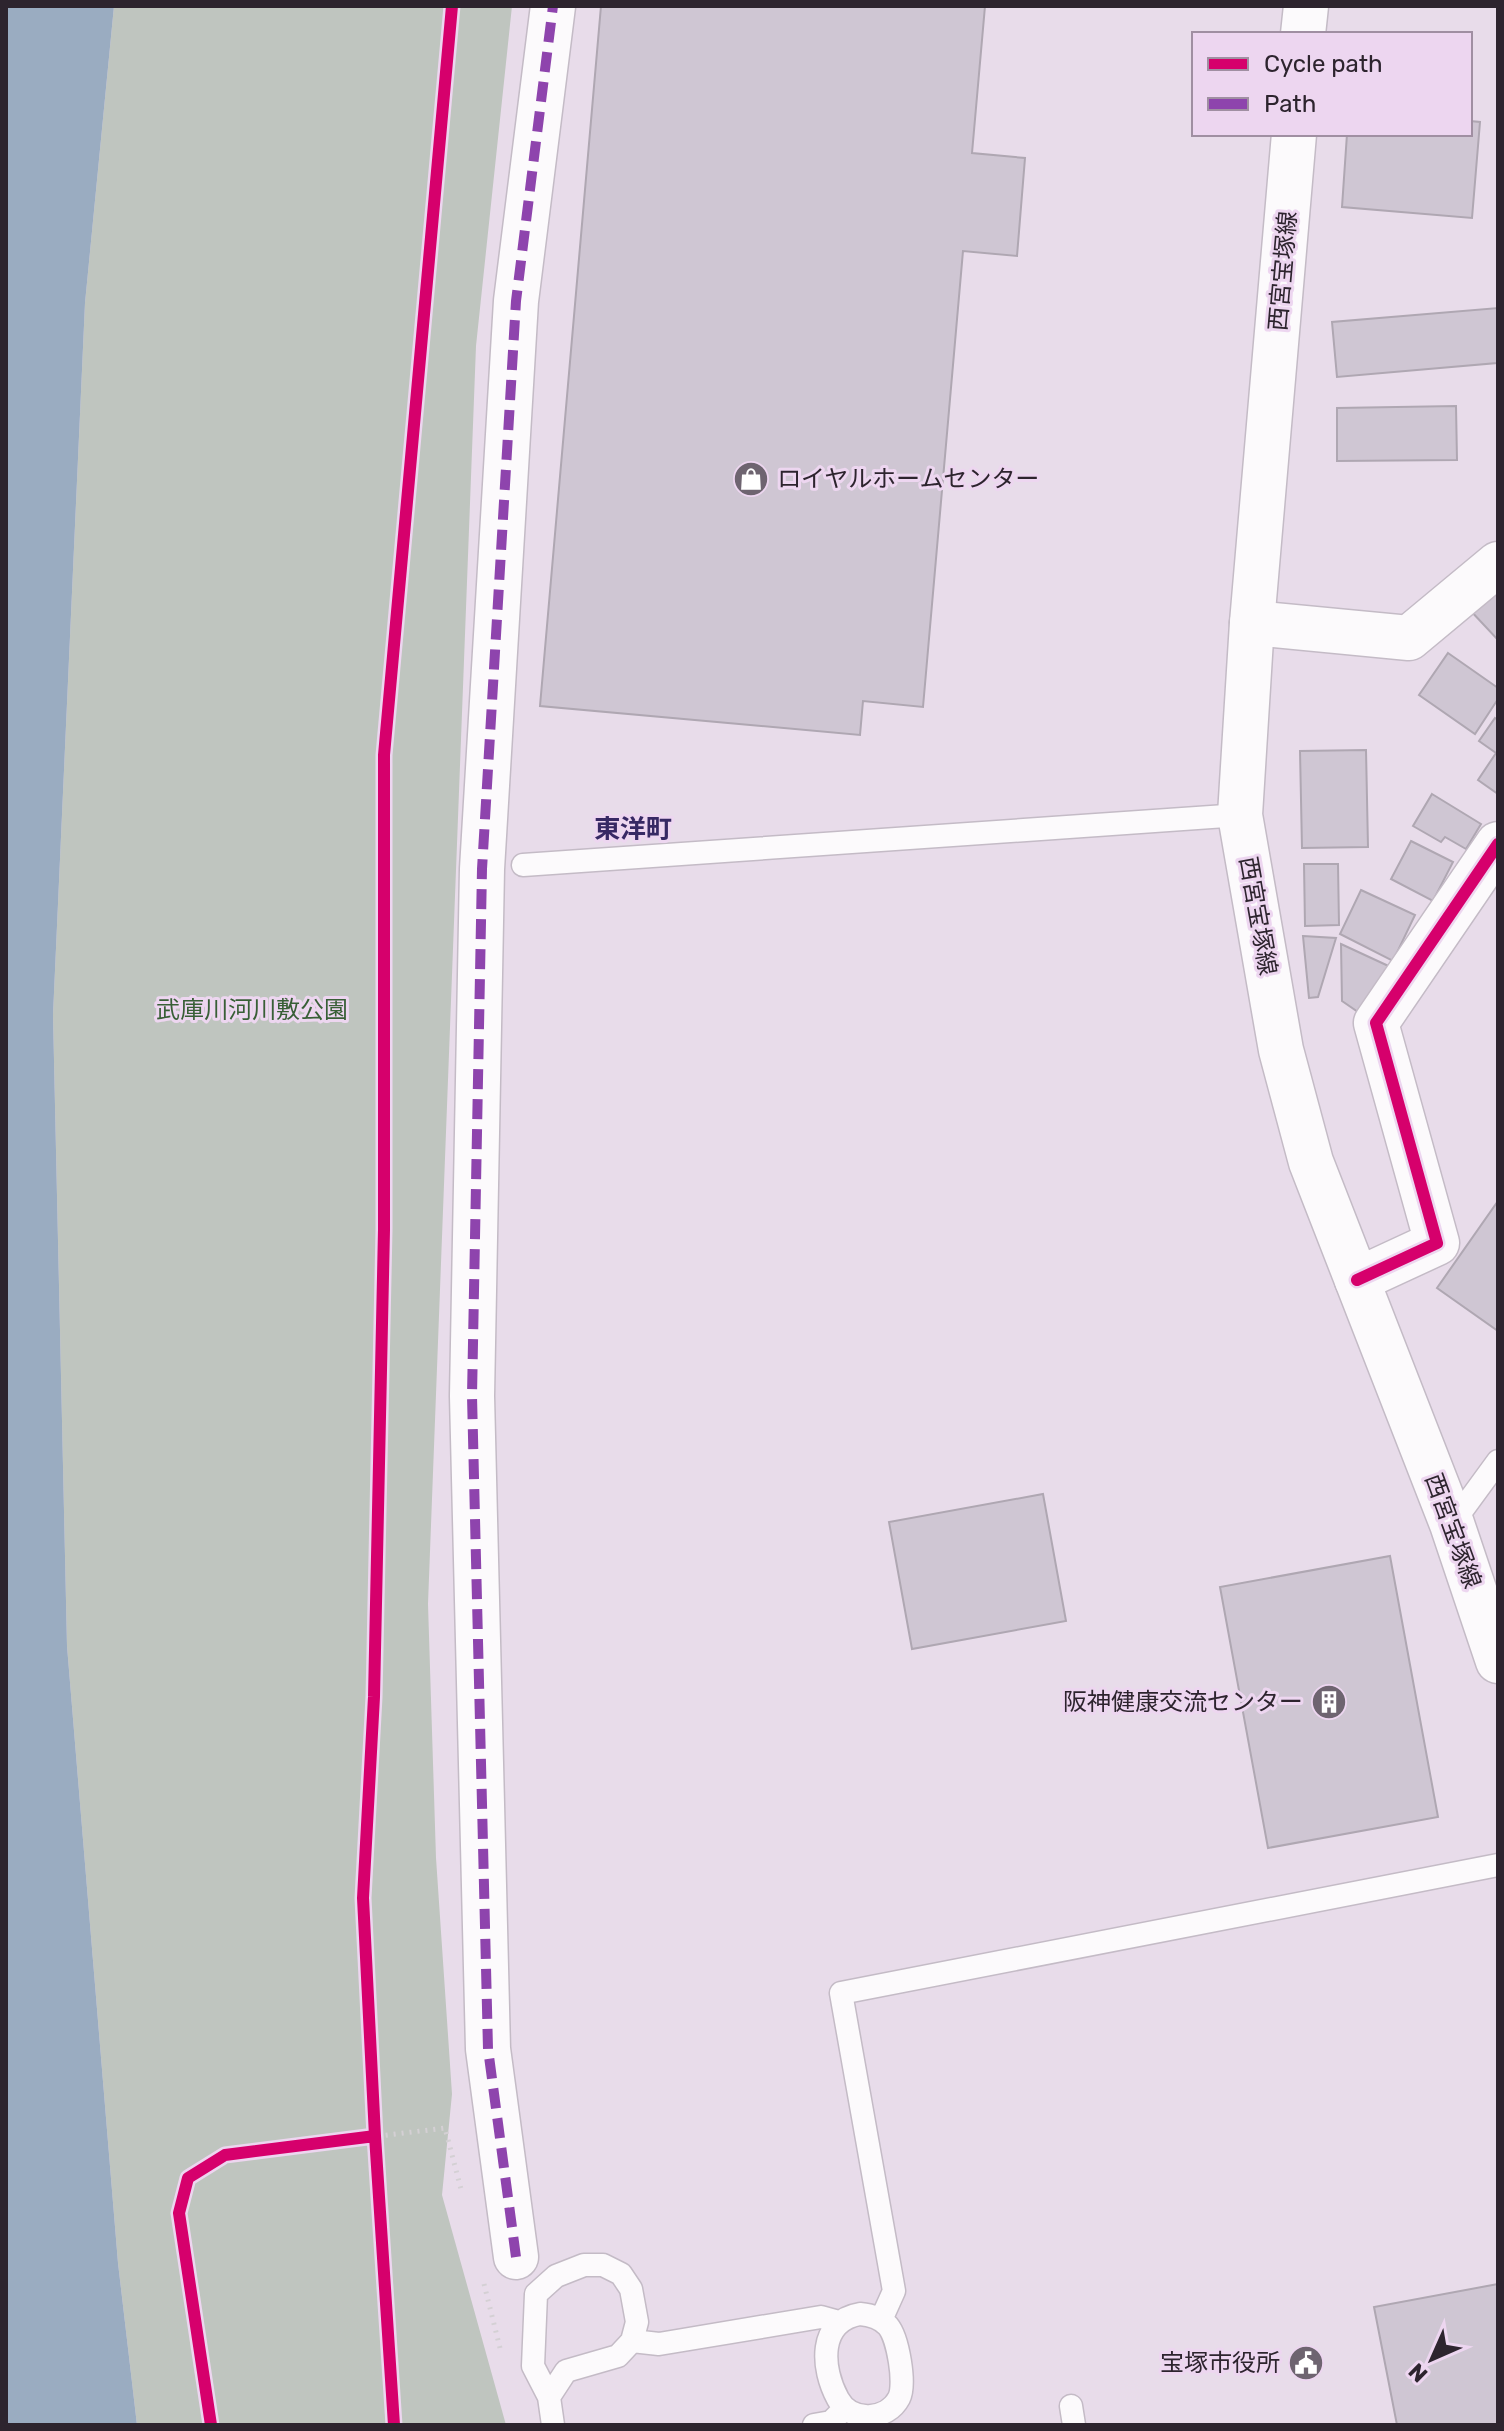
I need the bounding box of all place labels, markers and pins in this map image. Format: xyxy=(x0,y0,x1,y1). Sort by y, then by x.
shop icon: ロイヤルホームセンター xyxy=(732,460,770,498)
place label: ロイヤルホームセンター xyxy=(777,465,1040,493)
building icon: 阪神健康交流センター xyxy=(1310,1683,1348,1721)
place label: 阪神健康交流センター xyxy=(1063,1688,1303,1716)
public building icon: 宝塚市役所 xyxy=(1287,2344,1325,2382)
place label: 宝塚市役所 xyxy=(1160,2349,1280,2377)

